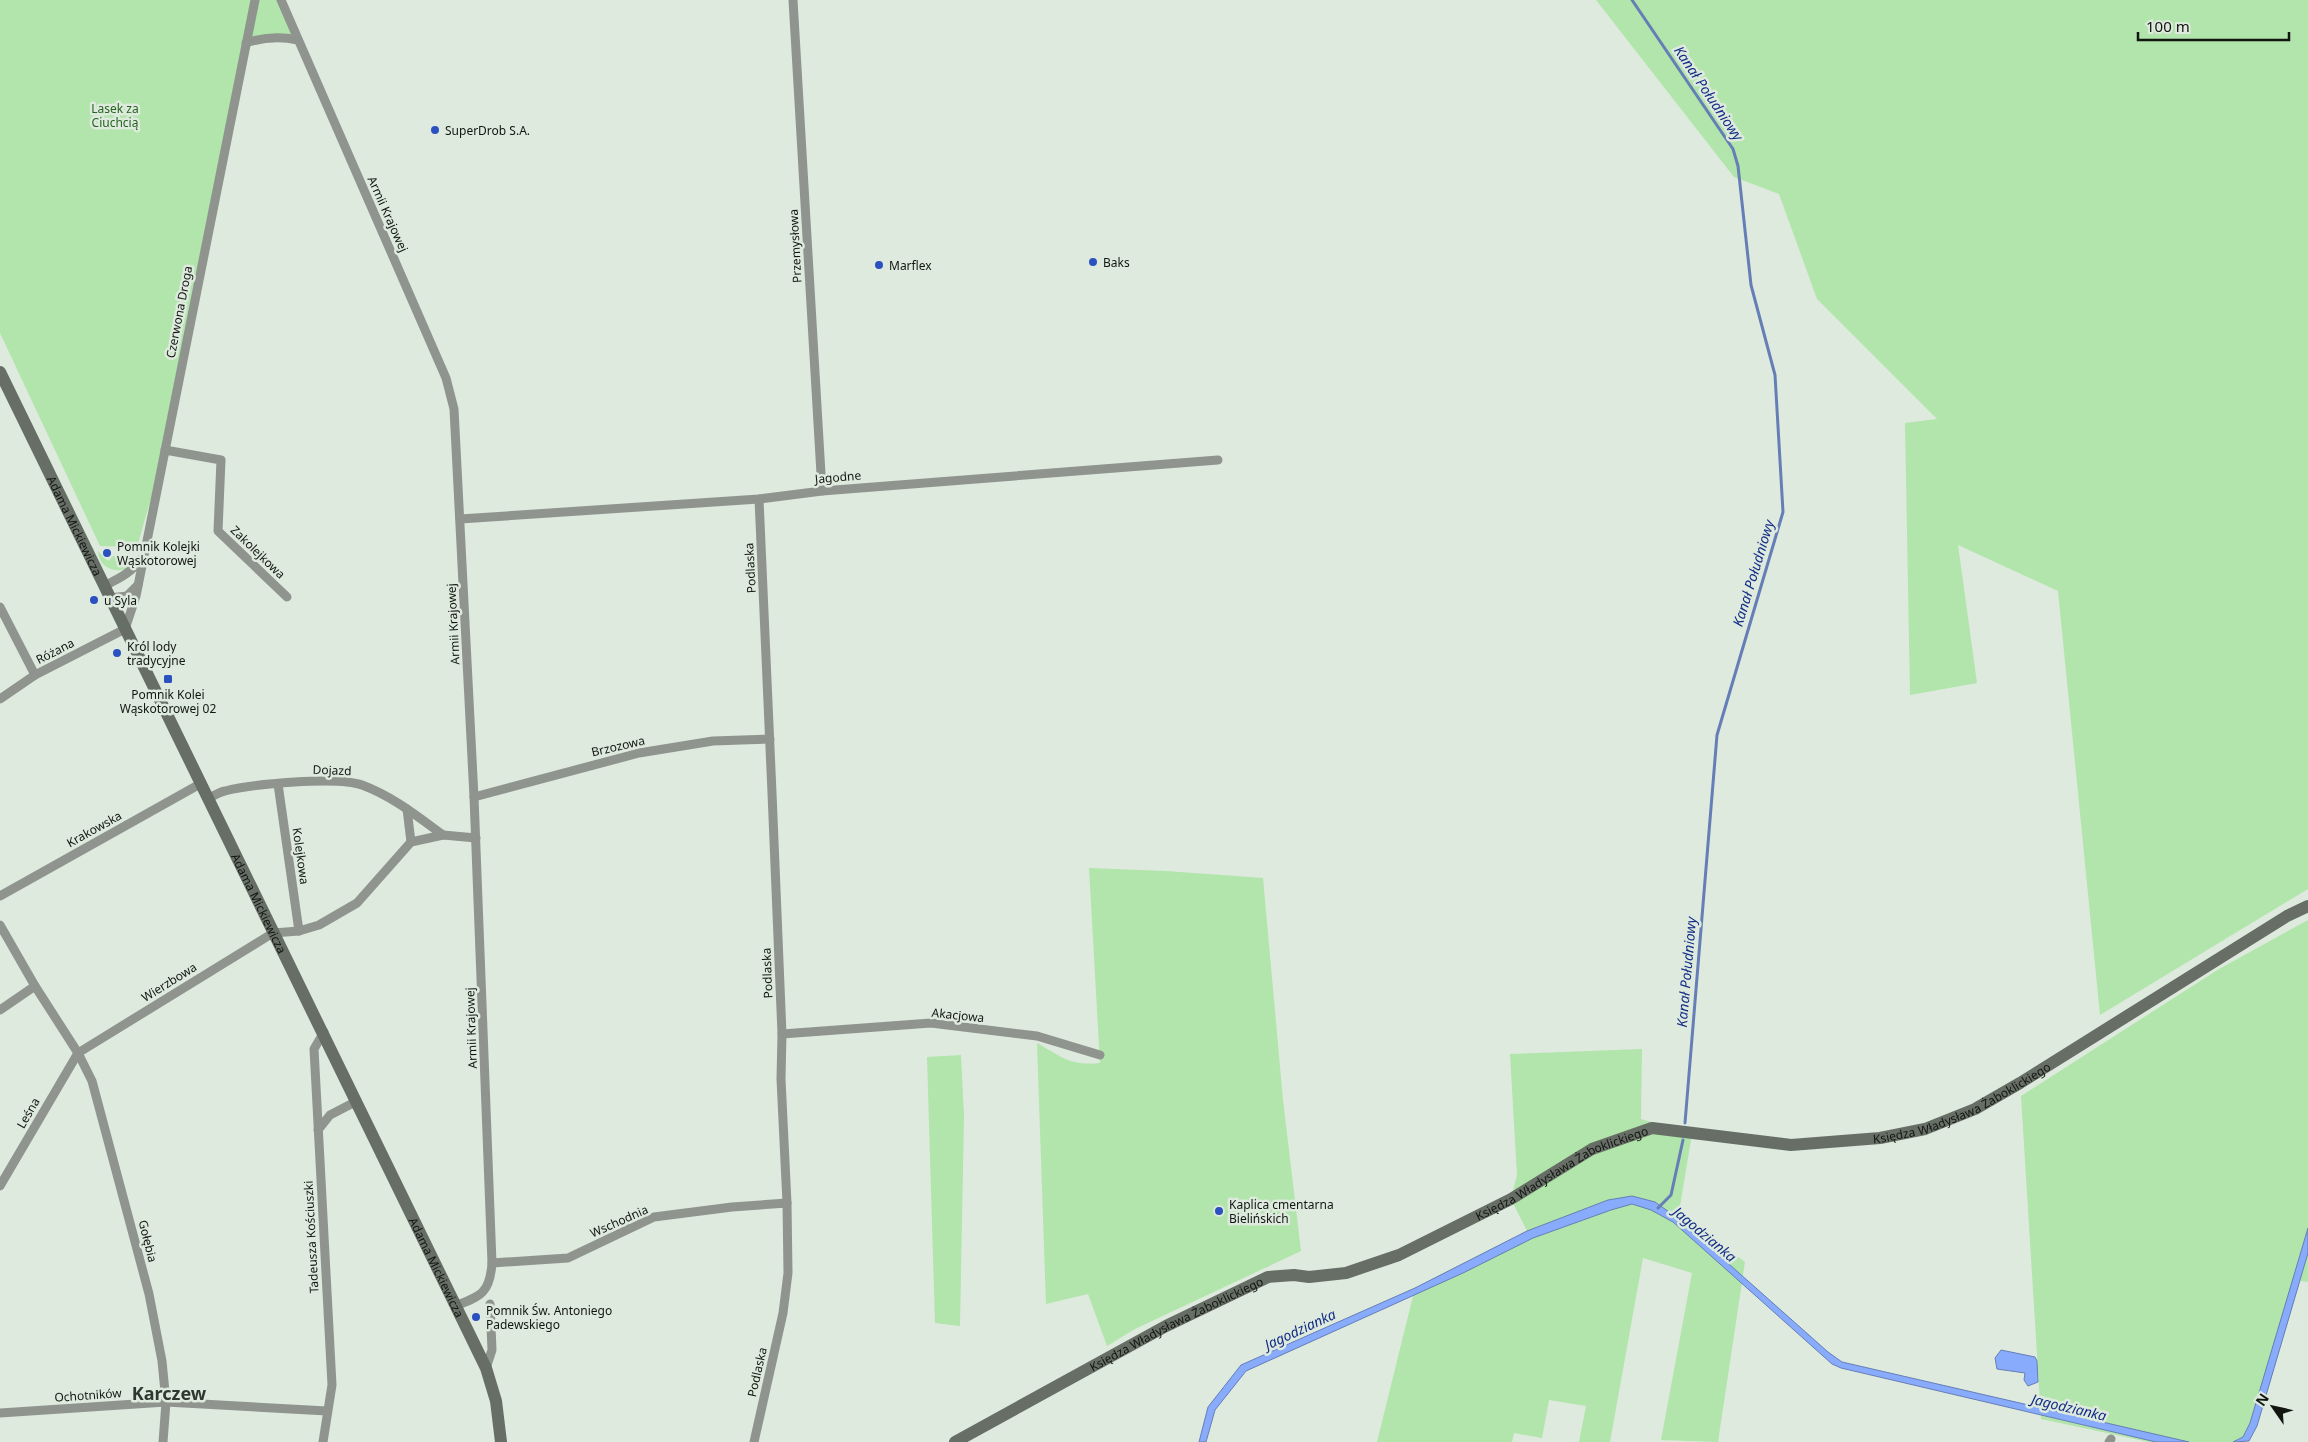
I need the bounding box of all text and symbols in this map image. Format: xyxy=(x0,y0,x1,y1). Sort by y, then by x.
scale bar xyxy=(2138,10,2289,42)
text: 100 m xyxy=(2146,16,2190,36)
water label: Kanał Południowy xyxy=(1670,42,1749,145)
park label: Lasek za Ciuchcią xyxy=(91,100,139,131)
place label: SuperDrob S.A. xyxy=(445,122,530,139)
marker: SuperDrob S.A. xyxy=(429,124,441,136)
street label: Armii Krajowej xyxy=(364,173,412,255)
street label: Przemysłowa xyxy=(785,209,805,283)
place label: Baks xyxy=(1103,254,1130,271)
marker: Baks xyxy=(1087,256,1099,268)
place label: Marflex xyxy=(889,257,932,274)
marker: Marflex xyxy=(873,259,885,271)
street label: Czerwona Droga xyxy=(162,264,196,360)
street label: Jagodne xyxy=(813,466,862,488)
street label: Adama Mickiewicza xyxy=(43,473,107,579)
water label: Kanał Południowy xyxy=(1728,516,1779,629)
street label: Zakolejkowa xyxy=(227,522,289,582)
place label: Pomnik Kolejki Wąskotorowej xyxy=(117,538,200,569)
street label: Podlaska xyxy=(740,542,760,594)
marker: Pomnik Kolejki Wąskotorowej xyxy=(101,547,113,559)
street label: Armii Krajowej xyxy=(442,583,464,665)
place label: u Syla xyxy=(104,592,137,609)
marker: u Syla xyxy=(88,594,100,606)
street label: Różana xyxy=(33,634,77,668)
place label: Król lody tradycyjne xyxy=(127,638,186,669)
marker: Król lody tradycyjne xyxy=(111,647,123,659)
marker: Pomnik Kolei Wąskotorowej 02 xyxy=(162,673,174,685)
place label: Pomnik Kolei Wąskotorowej 02 xyxy=(120,686,216,717)
street label: Brzozowa xyxy=(590,732,646,760)
street label: Dojazd xyxy=(312,761,352,779)
street label: Krakowska xyxy=(63,807,125,851)
street label: Kolejkowa xyxy=(289,826,313,886)
street label: Adama Mickiewicza xyxy=(228,850,291,956)
water label: Kanał Południowy xyxy=(1672,915,1700,1028)
street label: Podlaska xyxy=(758,947,776,999)
street label: Wierzbowa xyxy=(138,958,200,1006)
street label: Armii Krajowej xyxy=(461,987,481,1069)
street label: Akacjowa xyxy=(931,1004,985,1026)
street label: Księdza Władysława Żaboklickiego xyxy=(1872,1058,2053,1147)
street label: Leśna xyxy=(12,1094,44,1132)
street label: Księdza Władysława Żaboklickiego xyxy=(1472,1122,1650,1224)
street label: Tadeusza Kościuszki xyxy=(300,1180,322,1294)
place label: Kaplica cmentarna Bielińskich xyxy=(1229,1196,1334,1227)
water label: Jagodzianka xyxy=(1667,1200,1740,1266)
street label: Wschodnia xyxy=(587,1201,651,1241)
marker: Kaplica cmentarna Bielińskich xyxy=(1213,1205,1225,1217)
street label: Adama Mickiewicza xyxy=(405,1214,468,1320)
street label: Gołębia xyxy=(135,1218,161,1264)
street label: Księdza Władysława Żaboklickiego xyxy=(1086,1272,1266,1375)
place label: Pomnik Św. Antoniego Padewskiego xyxy=(486,1302,612,1333)
water label: Jagodzianka xyxy=(1259,1304,1339,1355)
marker: Pomnik Św. Antoniego Padewskiego xyxy=(470,1311,482,1323)
street label: Podlaska xyxy=(743,1345,771,1399)
district label: Karczew xyxy=(132,1381,207,1405)
north arrow xyxy=(2248,1382,2298,1432)
street label: Ochotników xyxy=(54,1384,123,1406)
water label: Jagodzianka xyxy=(2027,1388,2109,1425)
text: N xyxy=(2251,1389,2273,1409)

